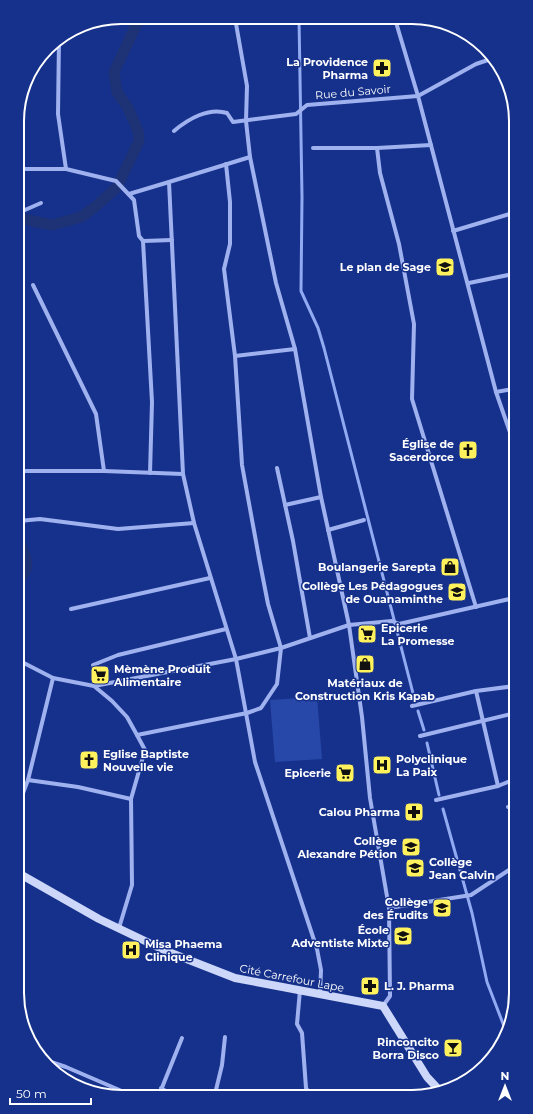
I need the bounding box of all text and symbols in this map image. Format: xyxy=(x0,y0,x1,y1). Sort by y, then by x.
place label: La Providence Pharma xyxy=(286,55,368,82)
pharmacy icon: La Providence Pharma xyxy=(371,57,393,79)
street label: Rue du Savoir xyxy=(315,82,391,102)
school or university icon: Le plan de Sage xyxy=(434,256,456,278)
place label: Le plan de Sage xyxy=(340,260,431,274)
place label: Église de Sacerdorce xyxy=(389,437,454,464)
church icon: Église de Sacerdorce xyxy=(457,439,479,461)
shop icon: Boulangerie Sarepta xyxy=(439,556,461,578)
place label: Boulangerie Sarepta xyxy=(318,560,436,574)
place label: Collège Les Pédagogues de Ouanaminthe xyxy=(302,579,443,606)
school or university icon: Collège Les Pédagogues de Ouanaminthe xyxy=(446,581,468,603)
place label: Epicerie La Promesse xyxy=(381,621,455,648)
supermarket icon: Epicerie La Promesse xyxy=(356,623,378,645)
shop icon: Matériaux de Construction Kris Kapab xyxy=(354,653,376,675)
place label: Mèmène Produit Alimentaire xyxy=(113,662,211,689)
supermarket icon: Mèmène Produit Alimentaire xyxy=(89,664,111,686)
place label: Matériaux de Construction Kris Kapab xyxy=(295,676,435,703)
place label: Eglise Baptiste Nouvelle vie xyxy=(103,747,189,774)
church icon: Eglise Baptiste Nouvelle vie xyxy=(78,749,100,771)
place label: Polyclinique La Paix xyxy=(396,752,467,779)
hospital icon: Polyclinique La Paix xyxy=(371,754,393,776)
supermarket icon: Epicerie xyxy=(334,762,356,784)
place label: Epicerie xyxy=(284,766,331,780)
pharmacy icon: Calou Pharma xyxy=(403,801,425,823)
place label: Calou Pharma xyxy=(319,805,400,819)
place label: Collège Alexandre Pétion xyxy=(297,834,397,861)
school or university icon: Collège Alexandre Pétion xyxy=(400,836,422,858)
place label: Collège Jean Calvin xyxy=(428,855,495,882)
school or university icon: Collège Jean Calvin xyxy=(404,857,426,879)
place label: Collège des Érudits xyxy=(363,895,428,922)
school or university icon: Collège des Érudits xyxy=(431,897,453,919)
place label: École Adventiste Mixte xyxy=(291,923,389,950)
school or university icon: École Adventiste Mixte xyxy=(392,925,414,947)
place label: Misa Phaema Clinique xyxy=(145,937,223,964)
hospital icon: Misa Phaema Clinique xyxy=(120,939,142,961)
street label: Cité Carrefour Lape xyxy=(239,961,346,995)
pharmacy icon: L. J. Pharma xyxy=(359,975,381,997)
place label: L. J. Pharma xyxy=(384,979,455,993)
place label: Rinconcito Borra Disco xyxy=(373,1035,439,1062)
bar icon: Rinconcito Borra Disco xyxy=(442,1037,464,1059)
north arrow xyxy=(485,1066,525,1106)
text: N xyxy=(501,1069,509,1083)
scale bar xyxy=(10,1080,91,1106)
text: 50 m xyxy=(16,1086,47,1101)

